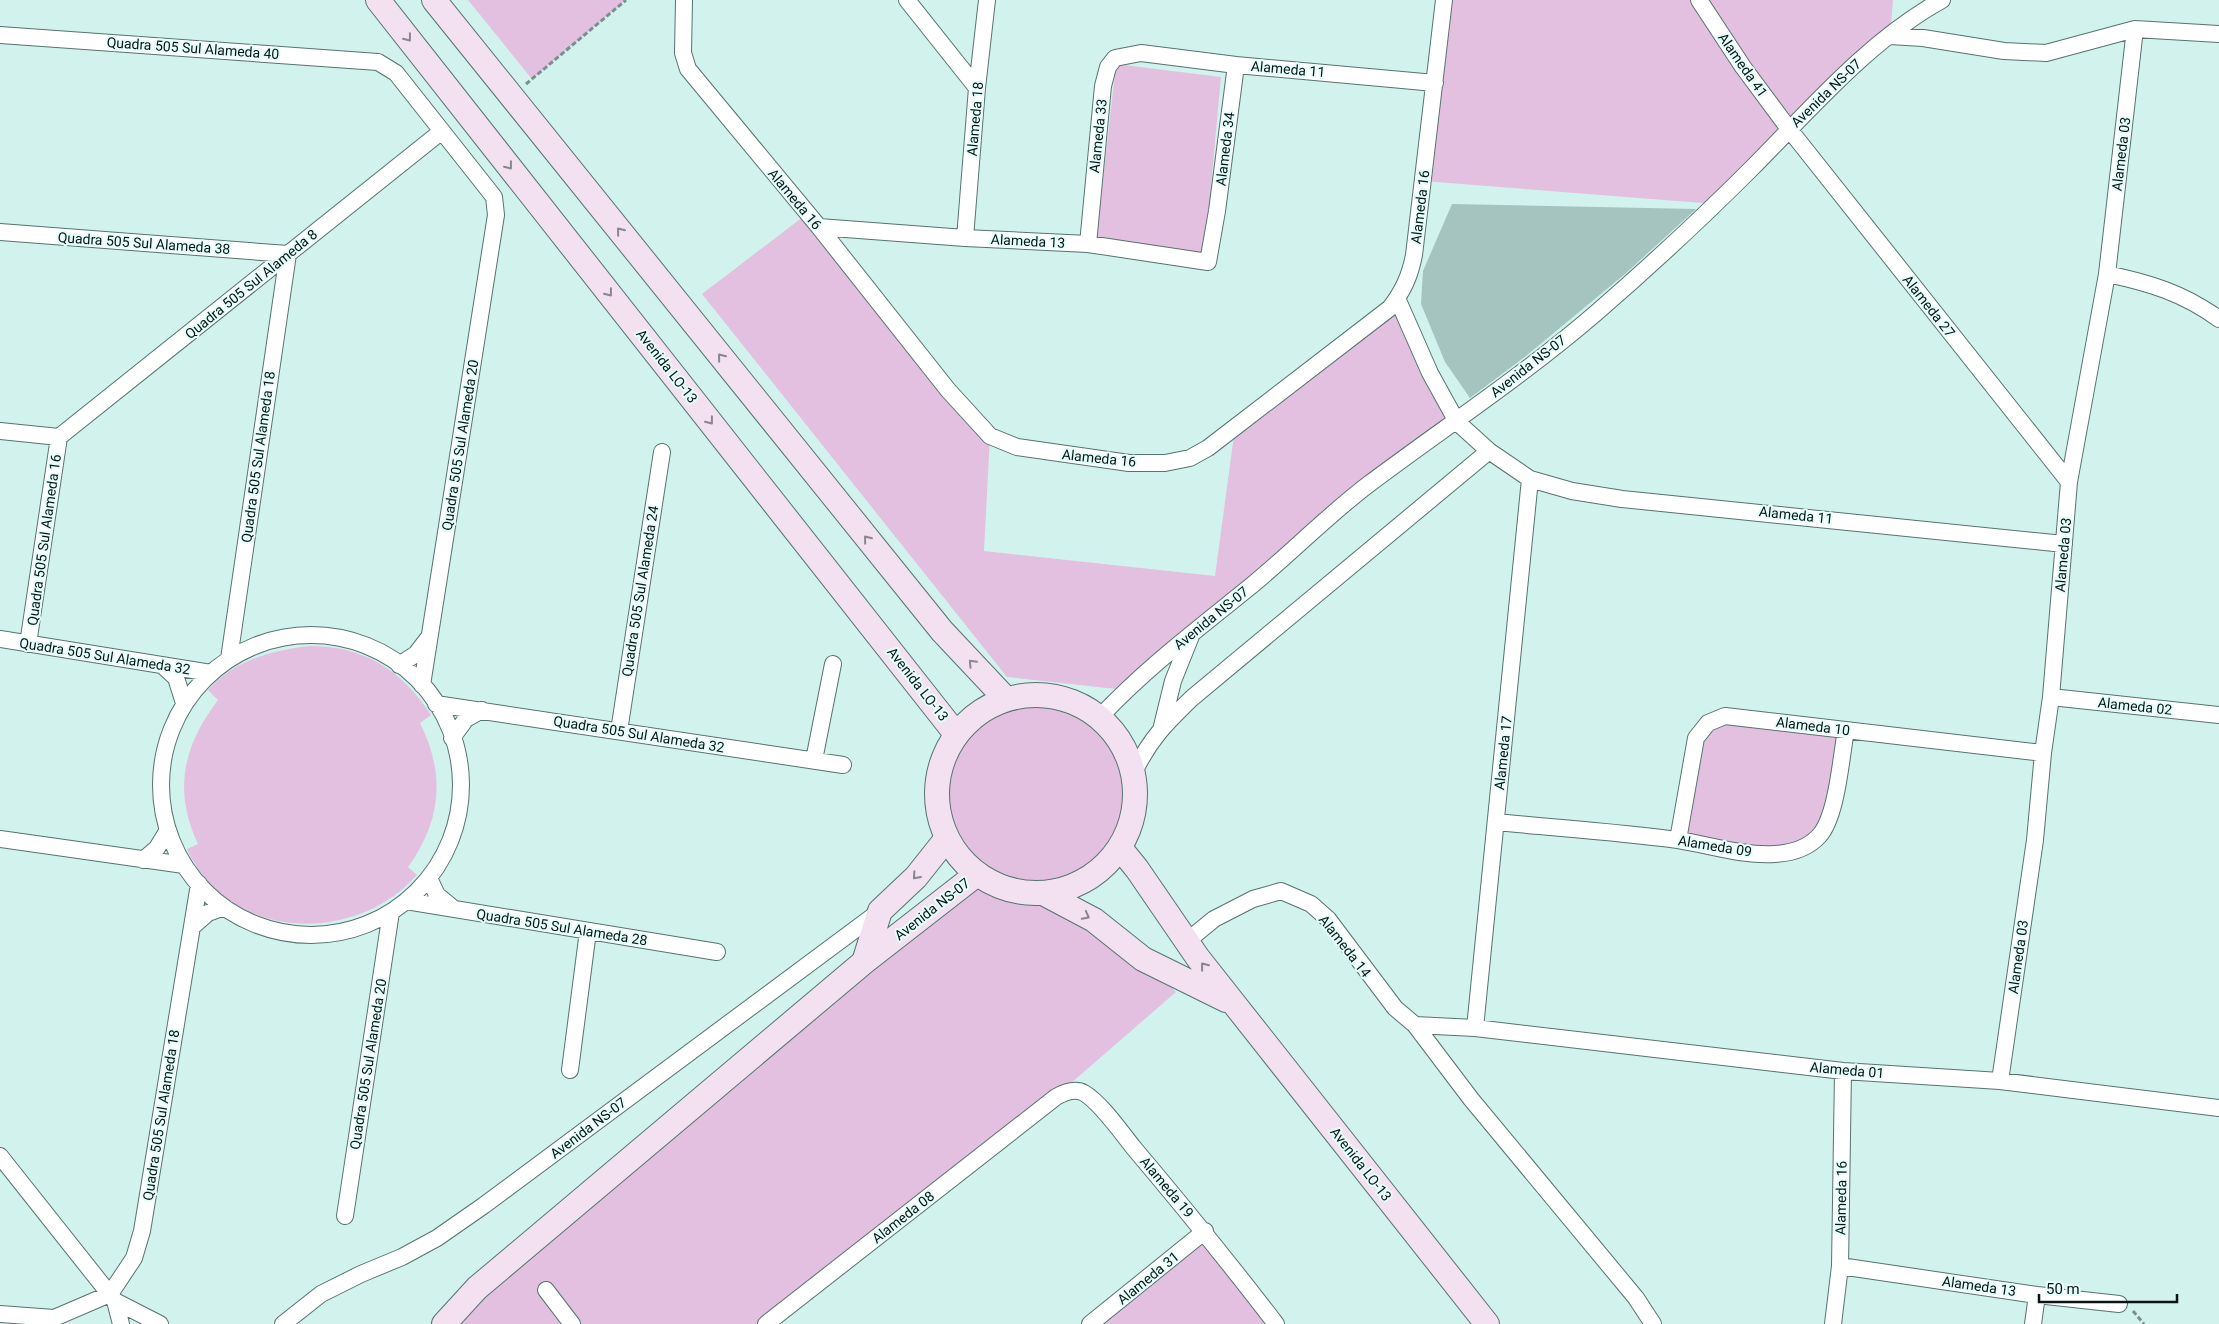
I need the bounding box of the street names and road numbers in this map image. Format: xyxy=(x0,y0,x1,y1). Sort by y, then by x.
street label: Alameda 41 xyxy=(1715,30,1771,100)
street label: Quadra 505 Sul Alameda 40 xyxy=(106,34,280,62)
street label: Avenida NS-07 xyxy=(1788,56,1864,130)
street label: Alameda 11 xyxy=(1250,58,1326,80)
street label: Alameda 18 xyxy=(964,81,986,157)
street label: Alameda 33 xyxy=(1086,98,1110,174)
street label: Alameda 34 xyxy=(1213,111,1238,187)
street label: Alameda 03 xyxy=(2109,116,2133,192)
street label: Alameda 16 xyxy=(765,165,825,233)
street label: Alameda 16 xyxy=(1408,169,1433,245)
street label: Quadra 505 Sul Alameda 8 xyxy=(182,226,320,342)
street label: Quadra 505 Sul Alameda 38 xyxy=(57,229,231,257)
street label: Alameda 13 xyxy=(990,231,1066,251)
street label: Alameda 27 xyxy=(1900,272,1958,340)
street label: Avenida LO-13 xyxy=(633,326,701,406)
street label: Avenida NS-07 xyxy=(1487,332,1569,400)
street label: Quadra 505 Sul Alameda 20 xyxy=(439,358,481,532)
street label: Quadra 505 Sul Alameda 18 xyxy=(238,370,278,544)
street label: Alameda 16 xyxy=(1061,446,1137,470)
street label: Quadra 505 Sul Alameda 16 xyxy=(24,453,64,627)
street label: Alameda 11 xyxy=(1758,503,1834,527)
street label: Quadra 505 Sul Alameda 24 xyxy=(619,504,661,678)
street label: Alameda 03 xyxy=(2052,517,2074,593)
street label: Avenida NS-07 xyxy=(1171,583,1251,653)
street label: Quadra 505 Sul Alameda 32 xyxy=(18,635,192,677)
street label: Avenida LO-13 xyxy=(884,644,952,724)
street label: Alameda 02 xyxy=(2097,694,2173,718)
street label: Quadra 505 Sul Alameda 32 xyxy=(552,713,726,755)
street label: Alameda 10 xyxy=(1775,714,1851,739)
street label: Alameda 17 xyxy=(1491,715,1515,791)
street label: Alameda 09 xyxy=(1677,832,1753,860)
street label: Avenida NS-07 xyxy=(891,875,973,943)
street label: Quadra 505 Sul Alameda 28 xyxy=(475,906,649,948)
street label: Alameda 14 xyxy=(1316,912,1374,980)
street label: Alameda 03 xyxy=(2005,919,2031,995)
street label: Quadra 505 Sul Alameda 20 xyxy=(347,977,389,1151)
street label: Quadra 505 Sul Alameda 18 xyxy=(140,1028,182,1202)
street label: Alameda 01 xyxy=(1809,1059,1885,1081)
street label: Avenida NS-07 xyxy=(547,1094,629,1162)
street label: Avenida LO-13 xyxy=(1327,1124,1395,1204)
street label: Alameda 19 xyxy=(1137,1153,1197,1221)
street label: Alameda 16 xyxy=(1832,1160,1850,1235)
street label: Alameda 08 xyxy=(869,1188,937,1246)
street label: Alameda 31 xyxy=(1114,1248,1182,1308)
street label: Alameda 13 xyxy=(1941,1273,2017,1299)

